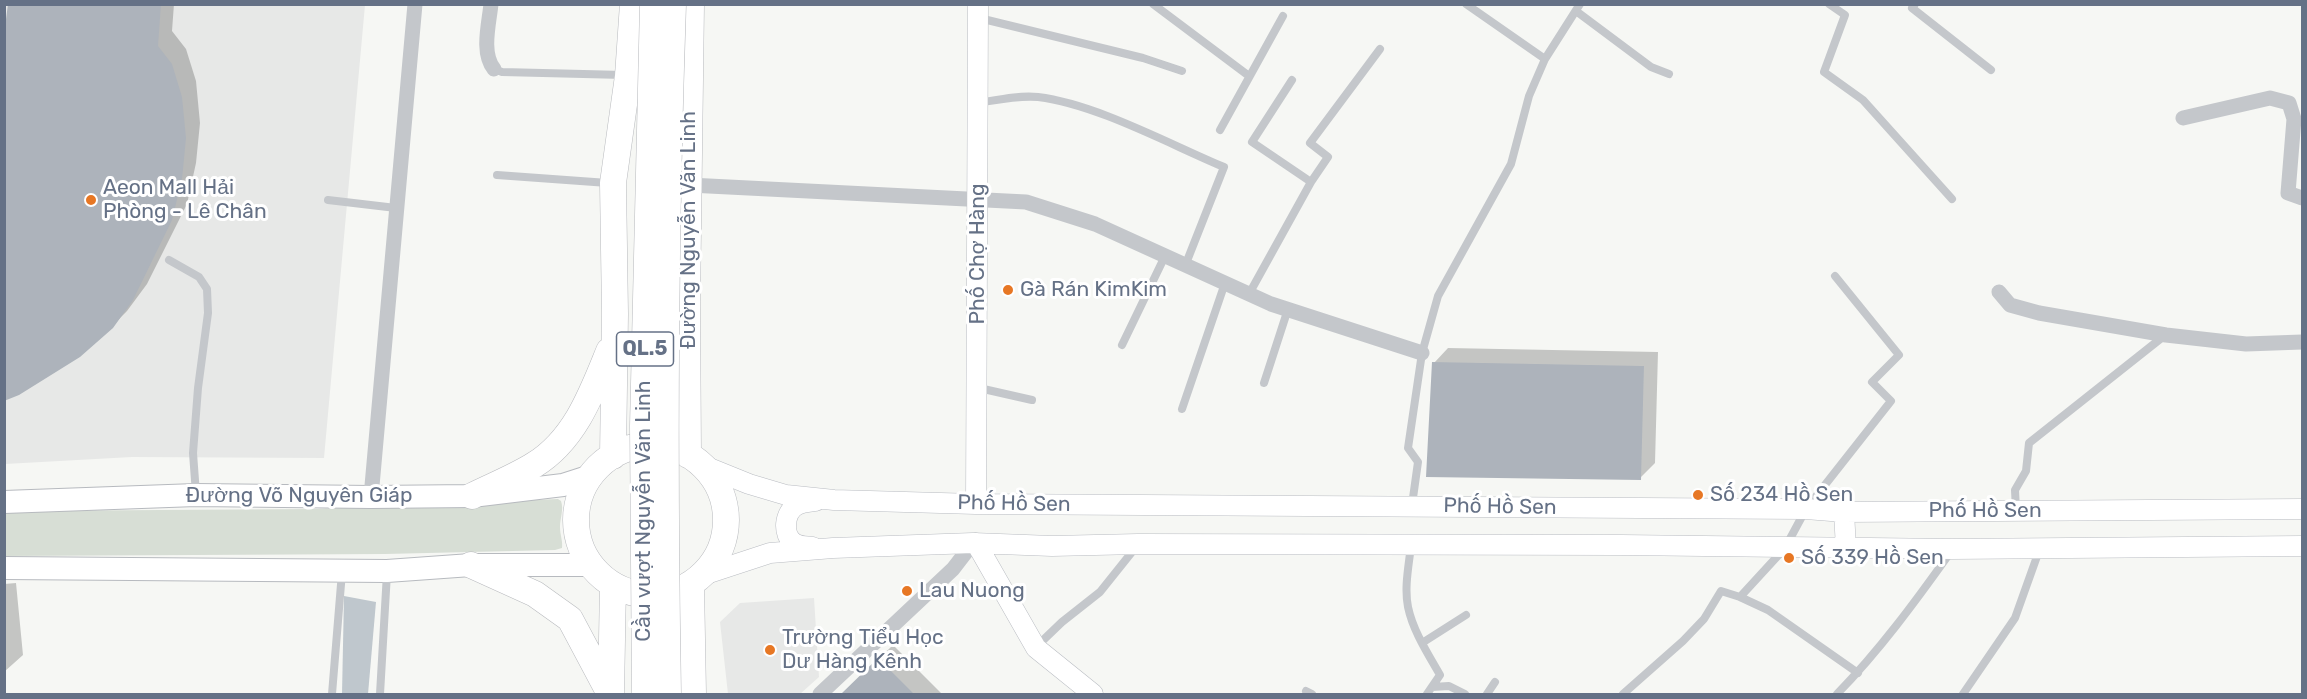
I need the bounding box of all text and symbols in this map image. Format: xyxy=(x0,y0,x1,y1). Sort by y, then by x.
street label: Đường Nguyễn Văn Linh xyxy=(676,111,702,349)
place label: Aeon Mall Hải Phòng - Lê Chân xyxy=(103,175,267,225)
street label: Phố Chợ Hàng xyxy=(965,183,991,325)
marker: Aeon Mall Hải Phòng - Lê Chân xyxy=(84,193,98,207)
place label: Gà Rán KimKim xyxy=(1020,277,1167,303)
marker: Gà Rán KimKim xyxy=(1001,283,1015,297)
road number: QL.5 xyxy=(616,332,674,366)
street label: Cầu vượt Nguyễn Văn Linh xyxy=(631,380,657,642)
place label: Số 234 Hồ Sen xyxy=(1710,482,1853,508)
street label: Đường Võ Nguyên Giáp xyxy=(186,483,412,509)
marker: Số 234 Hồ Sen xyxy=(1691,488,1705,502)
street label: Phố Hồ Sen xyxy=(957,490,1071,518)
street label: Phố Hồ Sen xyxy=(1443,493,1557,521)
street label: Phố Hồ Sen xyxy=(1928,498,2042,524)
place label: Số 339 Hồ Sen xyxy=(1801,545,1944,571)
marker: Số 339 Hồ Sen xyxy=(1782,551,1796,565)
place label: Lau Nuong xyxy=(919,578,1025,604)
marker: Lau Nuong xyxy=(900,584,914,598)
place label: Trường Tiểu Học Dư Hàng Kênh xyxy=(782,625,944,675)
marker: Trường Tiểu Học Dư Hàng Kênh xyxy=(763,643,777,657)

